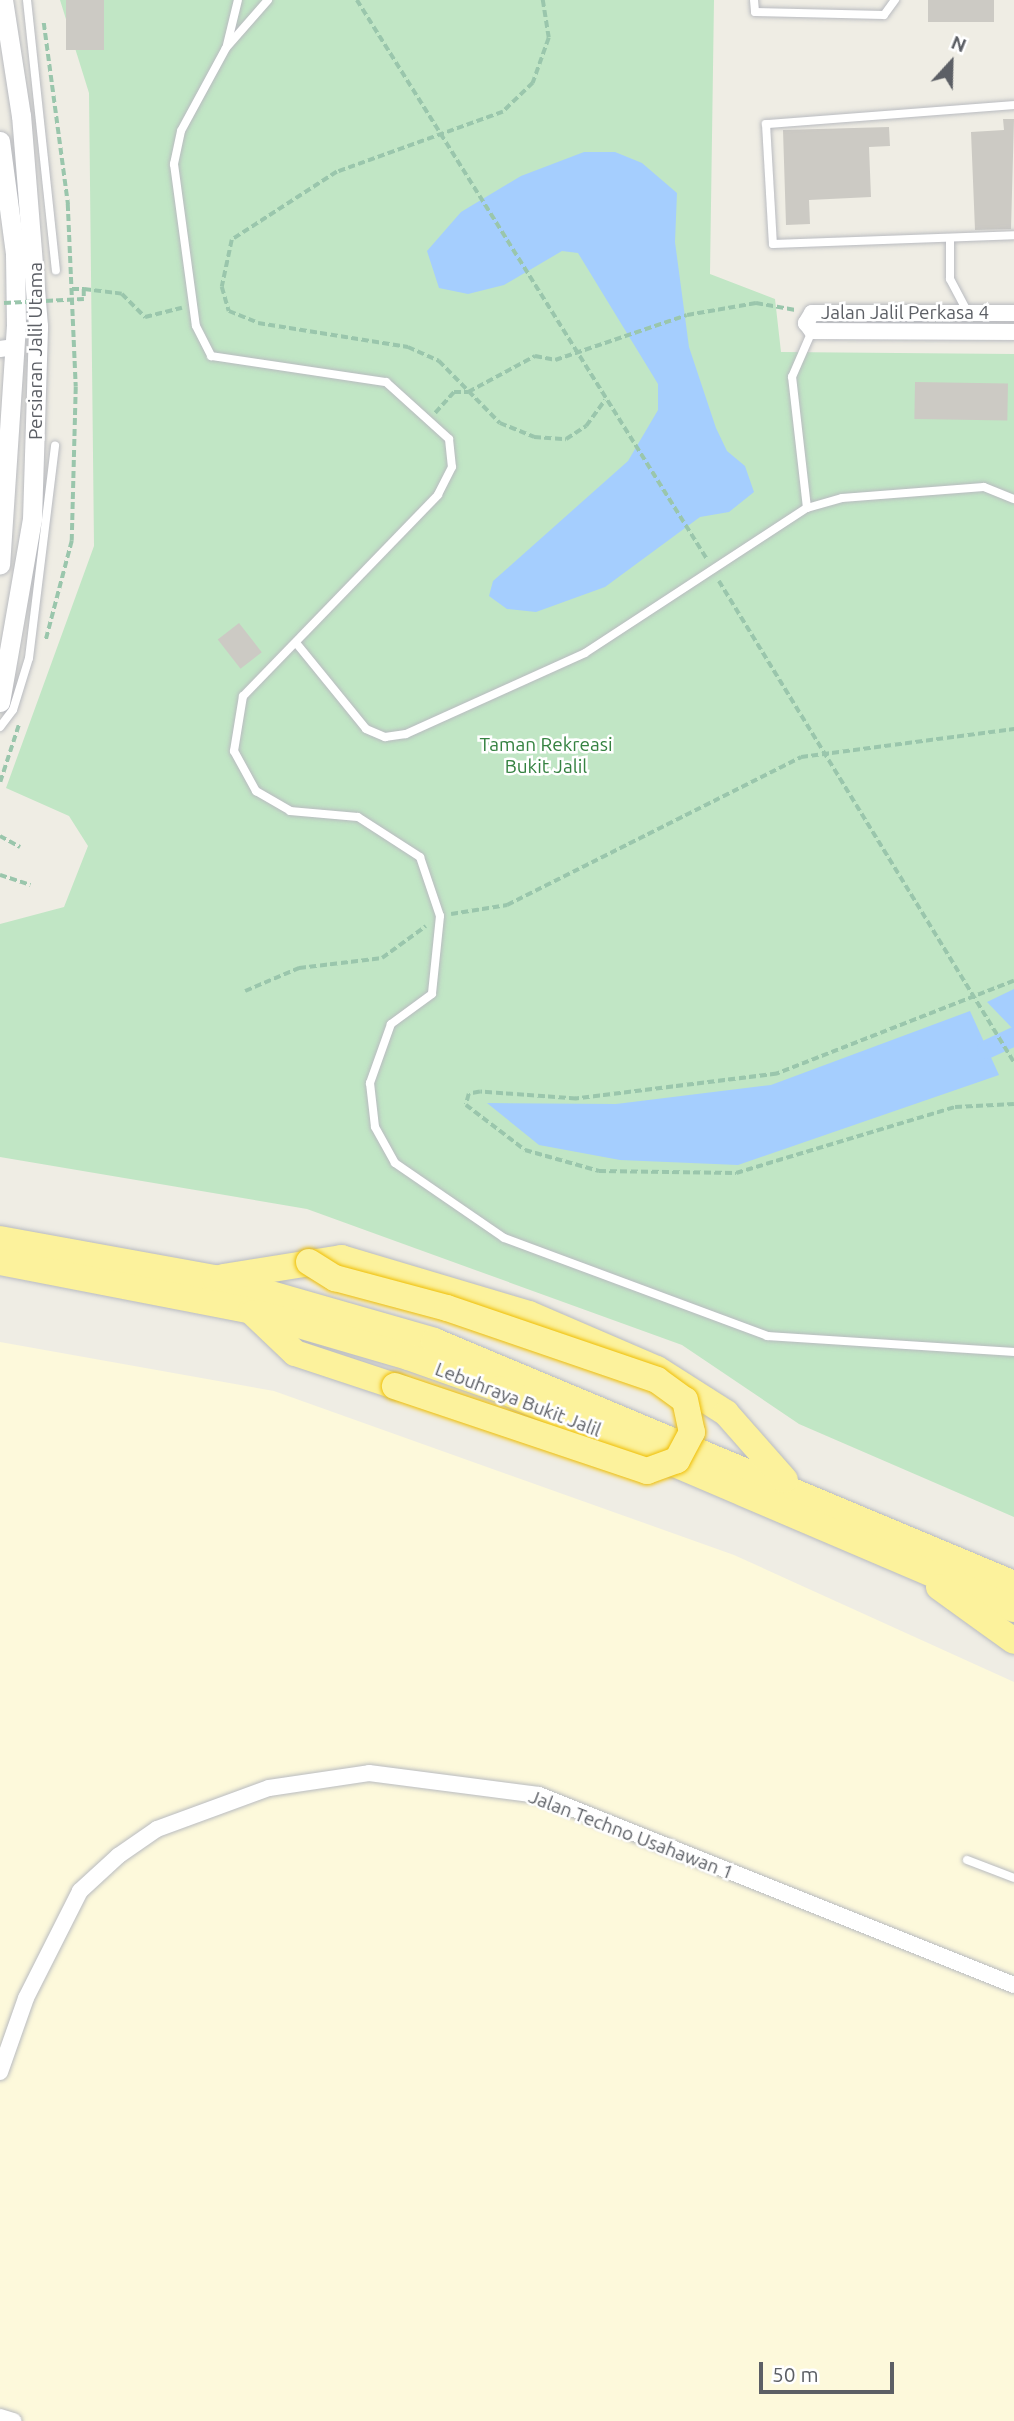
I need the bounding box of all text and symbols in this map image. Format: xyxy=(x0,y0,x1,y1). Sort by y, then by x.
north arrow xyxy=(916,28,986,98)
text: N xyxy=(948,31,970,56)
street label: Persiaran Jalil Utama xyxy=(25,262,47,440)
street label: Jalan Jalil Perkasa 4 xyxy=(821,302,989,324)
park label: Taman Rekreasi Bukit Jalil xyxy=(479,734,613,778)
street label: Lebuhraya Bukit Jalil xyxy=(432,1358,604,1442)
street label: Jalan Techno Usahawan 1 xyxy=(526,1785,736,1885)
scale bar xyxy=(762,2348,897,2392)
text: 50 m xyxy=(772,2362,819,2386)

